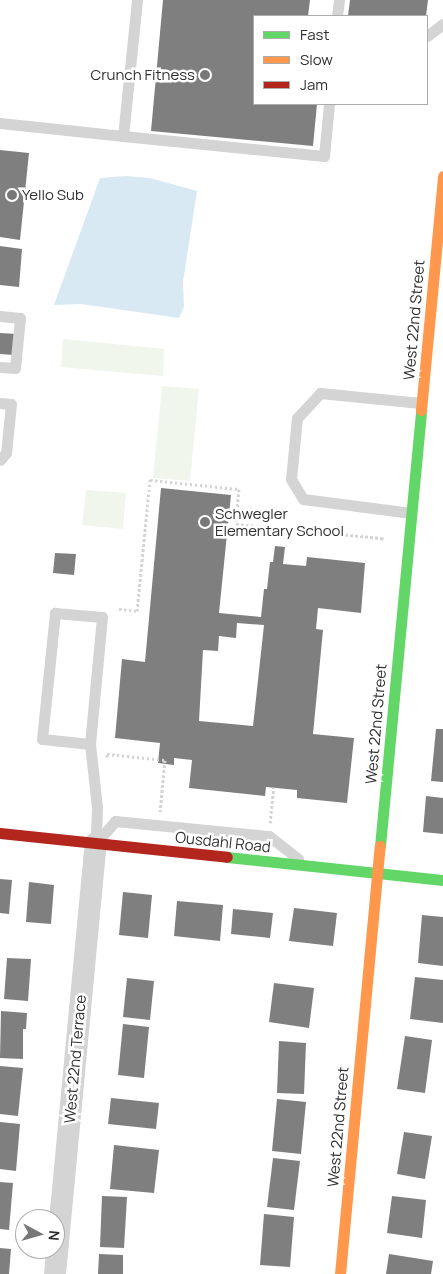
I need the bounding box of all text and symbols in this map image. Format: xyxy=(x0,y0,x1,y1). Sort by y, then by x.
legend xyxy=(253,15,428,105)
text: Fast xyxy=(300,24,329,45)
text: Slow xyxy=(300,49,333,70)
place label: Crunch Fitness xyxy=(90,66,195,84)
marker: Crunch Fitness xyxy=(199,69,211,81)
text: Jam xyxy=(300,74,328,95)
place label: Yello Sub xyxy=(22,186,84,204)
marker: Yello Sub xyxy=(6,189,18,201)
street label: West 22nd Street xyxy=(400,259,428,381)
place label: Schwegler Elementary School xyxy=(215,504,344,539)
marker: Schwegler Elementary School xyxy=(199,516,211,528)
street label: West 22nd Street xyxy=(362,663,390,785)
street label: Ousdahl Road xyxy=(174,828,272,856)
street label: West 22nd Terrace xyxy=(60,994,90,1124)
street label: West 22nd Street xyxy=(324,1066,352,1188)
north arrow xyxy=(15,1209,65,1259)
text: N xyxy=(44,1230,64,1242)

